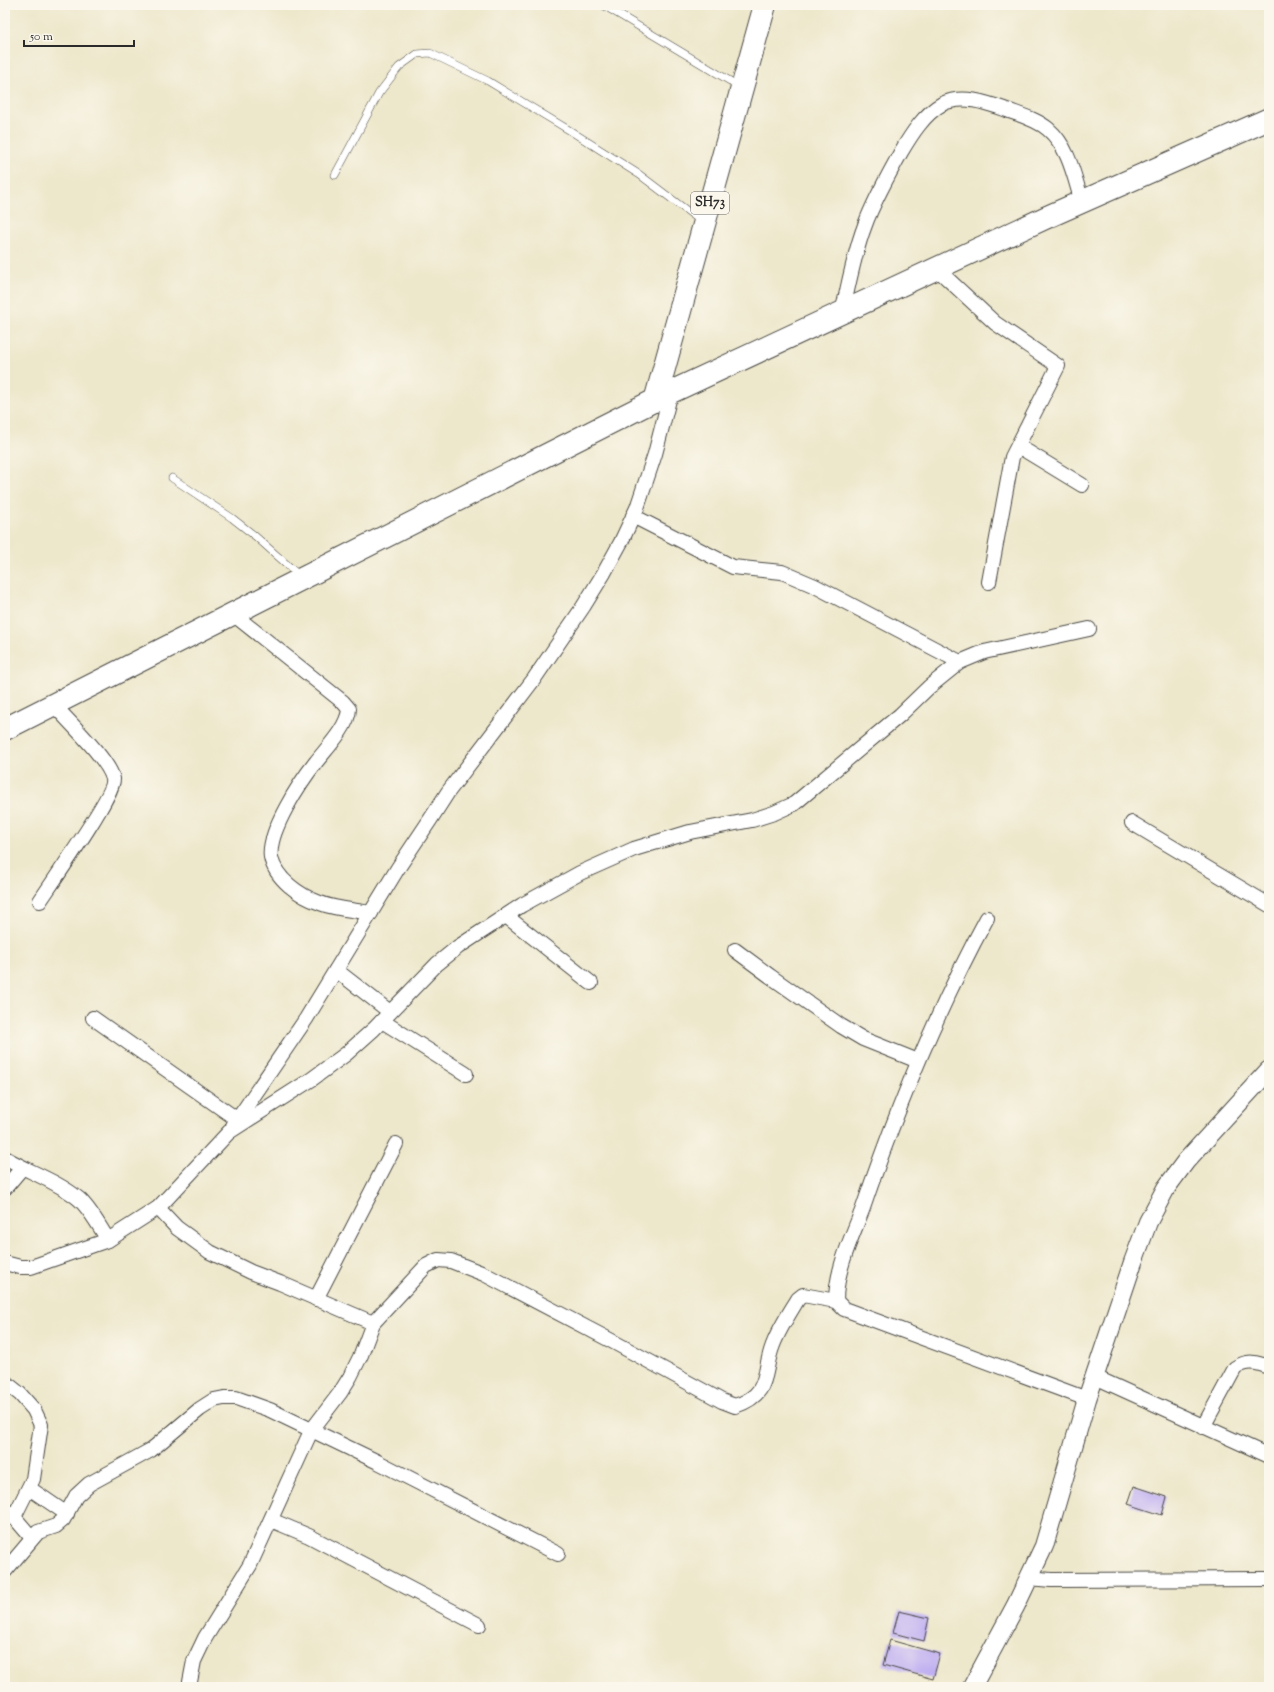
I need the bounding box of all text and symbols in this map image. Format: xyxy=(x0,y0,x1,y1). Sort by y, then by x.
scale bar xyxy=(24,22,134,48)
text: 50 m xyxy=(29,28,53,46)
road number: SH73 xyxy=(691,192,729,214)

